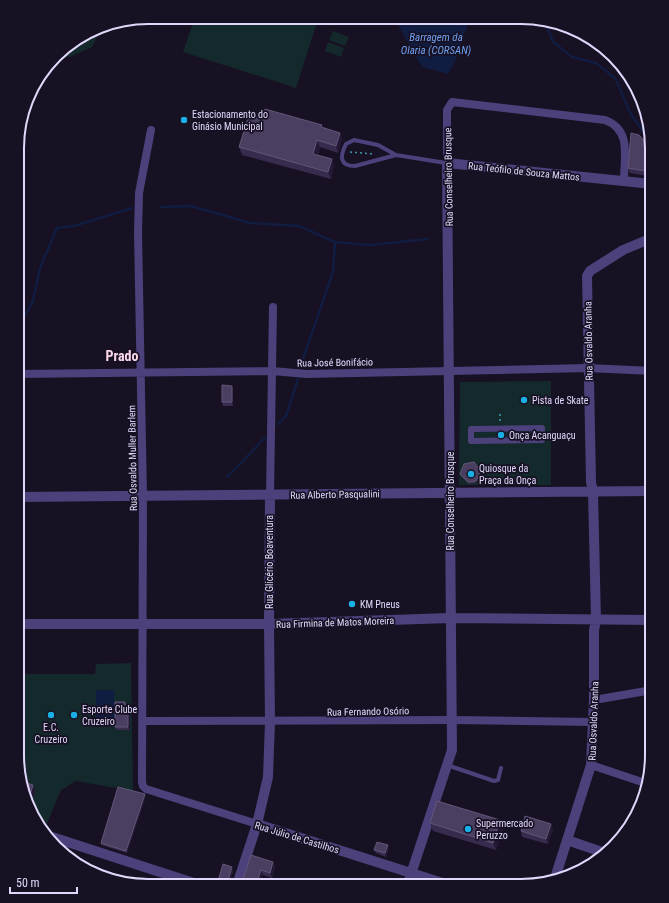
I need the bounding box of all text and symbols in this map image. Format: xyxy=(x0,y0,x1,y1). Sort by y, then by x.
water label: Barragem da Olaria (CORSAN) xyxy=(401,31,471,57)
place label: Estacionamento do Ginásio Municipal xyxy=(192,109,268,132)
marker: Estacionamento do Ginásio Municipal xyxy=(179,115,189,125)
street label: Rua Conselheiro Brusque xyxy=(442,127,455,226)
street label: Rua Teófilo de Souza Mattos xyxy=(468,160,581,183)
street label: Rua Osvaldo Aranha xyxy=(582,301,595,381)
district label: Prado xyxy=(106,348,138,364)
street label: Rua José Bonifácio xyxy=(297,356,373,369)
marker: Pista de Skate xyxy=(519,395,529,405)
place label: Pista de Skate xyxy=(532,395,589,406)
street label: Rua Osvaldo Muller Barlem xyxy=(126,405,139,511)
marker: Onça Acanguaçu xyxy=(496,430,506,440)
place label: Onça Acanguaçu xyxy=(509,430,576,441)
street label: Rua Conselheiro Brusque xyxy=(445,451,456,550)
place label: Quiosque da Praça da Onça xyxy=(479,463,536,486)
marker: Quiosque da Praça da Onça xyxy=(466,469,476,479)
street label: Rua Alberto Pasqualini xyxy=(290,488,380,501)
street label: Rua Glicério Boaventura xyxy=(264,515,275,609)
marker: KM Pneus xyxy=(347,599,357,609)
place label: KM Pneus xyxy=(360,599,400,610)
street label: Rua Firmina de Matos Moreira xyxy=(276,615,395,630)
street label: Rua Osvaldo Aranha xyxy=(587,681,600,761)
place label: Esporte Clube Cruzeiro xyxy=(82,704,137,727)
street label: Rua Fernando Osório xyxy=(327,705,409,718)
marker: E.C. Cruzeiro xyxy=(46,710,56,720)
marker: Esporte Clube Cruzeiro xyxy=(69,710,79,720)
place label: E.C. Cruzeiro xyxy=(35,722,67,745)
place label: Supermercado Peruzzo xyxy=(476,818,533,841)
street label: Rua Júlio de Castilhos xyxy=(253,819,341,856)
marker: Supermercado Peruzzo xyxy=(463,824,473,834)
scale bar xyxy=(10,869,77,895)
text: 50 m xyxy=(16,876,40,890)

